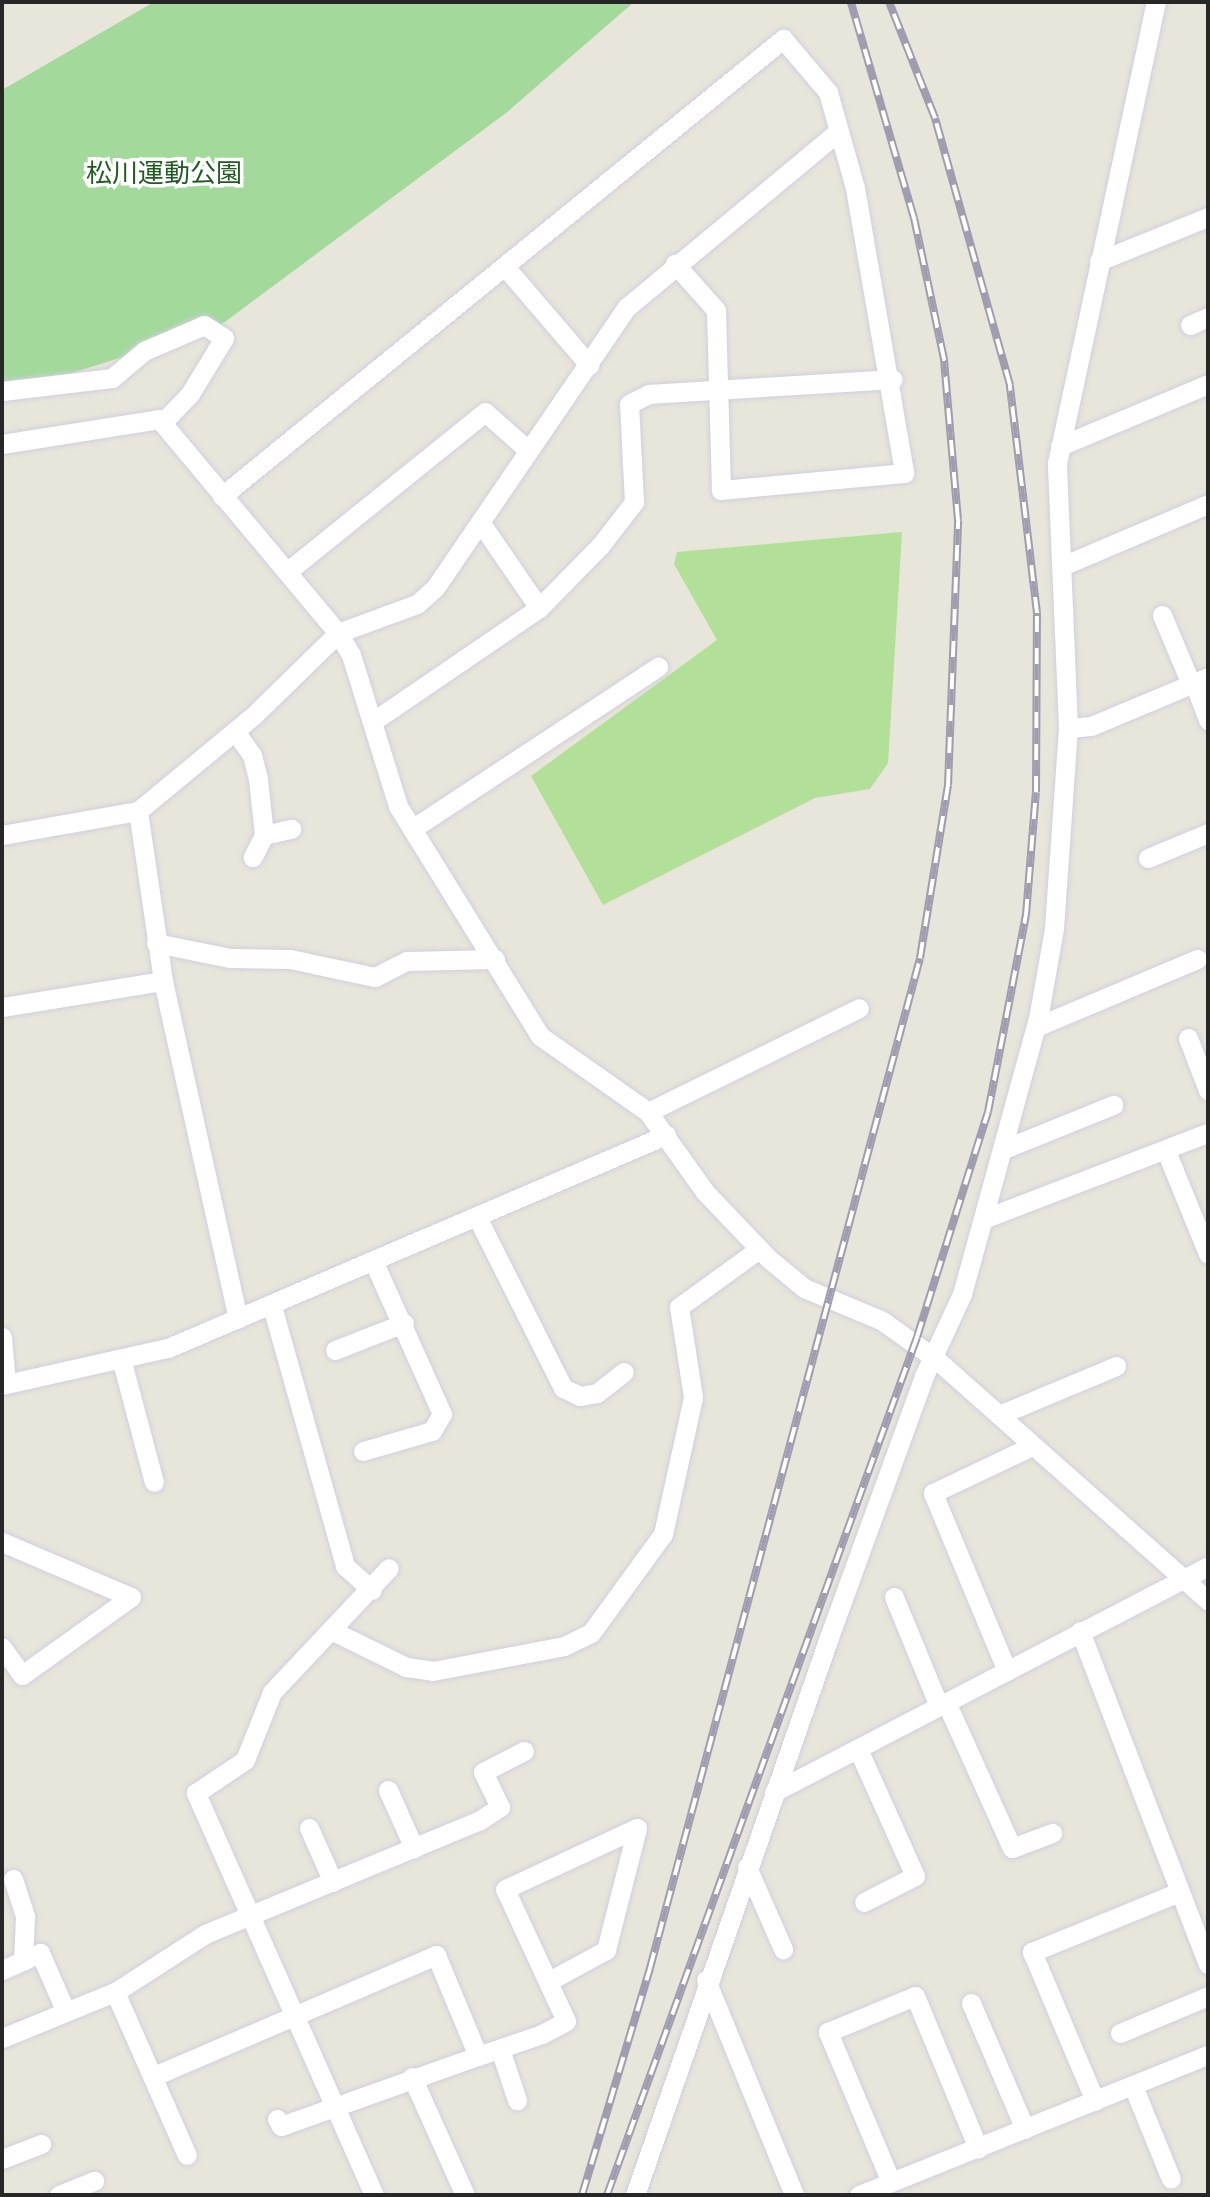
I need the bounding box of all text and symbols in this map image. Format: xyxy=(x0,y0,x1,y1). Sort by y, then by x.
park label: 松川運動公園 xyxy=(86,159,242,191)

